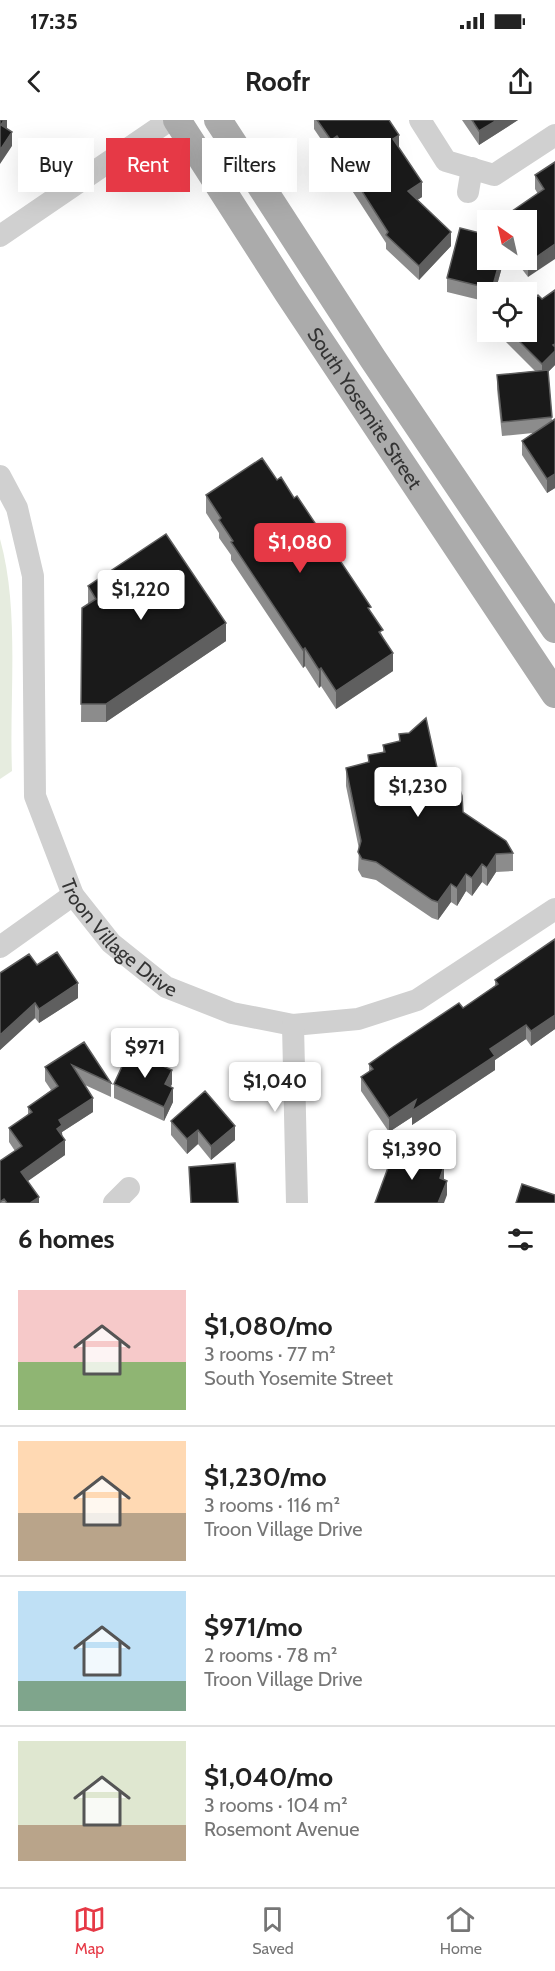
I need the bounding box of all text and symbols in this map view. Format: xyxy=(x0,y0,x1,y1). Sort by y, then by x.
text: 17:35 xyxy=(30,8,78,35)
icon: back xyxy=(18,65,51,98)
text: Roofr xyxy=(245,65,310,98)
icon: share xyxy=(504,65,537,98)
chip: Buy xyxy=(18,138,94,192)
chip: Rent xyxy=(106,138,190,192)
chip: Filters xyxy=(202,138,297,192)
chip: New xyxy=(309,138,391,192)
north arrow xyxy=(477,210,537,270)
map controls xyxy=(477,210,537,342)
button: locate xyxy=(477,282,537,342)
street label: South Yosemite Street xyxy=(302,323,427,494)
pin: $1,080 xyxy=(251,523,349,574)
text: $1,080 xyxy=(268,530,332,554)
pin: $1,220 xyxy=(92,570,190,621)
text: $1,220 xyxy=(112,577,170,601)
pin: $1,230 xyxy=(369,767,467,818)
text: $1,230 xyxy=(388,774,448,798)
street label: Troon Village Drive xyxy=(56,875,180,1002)
pin: $971 xyxy=(109,1028,181,1079)
text: $971 xyxy=(125,1035,165,1059)
pin: $1,040 xyxy=(226,1062,324,1113)
text: $1,040 xyxy=(243,1069,307,1093)
pin: $1,390 xyxy=(363,1130,461,1181)
text: $1,390 xyxy=(382,1137,442,1161)
text: 6 homes xyxy=(18,1223,115,1255)
icon: filters xyxy=(504,1223,537,1256)
text: $1,080/mo xyxy=(204,1310,333,1342)
icon: home xyxy=(66,1314,138,1386)
text: 3 rooms · 77 m² xyxy=(204,1342,336,1366)
text: South Yosemite Street xyxy=(204,1366,393,1390)
text: $1,230/mo xyxy=(204,1461,327,1493)
icon: home xyxy=(66,1465,138,1537)
text: 3 rooms · 116 m² xyxy=(204,1493,340,1517)
text: Troon Village Drive xyxy=(204,1517,363,1541)
text: $971/mo xyxy=(204,1611,303,1643)
icon: home xyxy=(66,1615,138,1687)
text: 2 rooms · 78 m² xyxy=(204,1643,337,1667)
text: Troon Village Drive xyxy=(204,1667,363,1691)
text: $1,040/mo xyxy=(204,1761,333,1793)
icon: home xyxy=(66,1765,138,1837)
text: 3 rooms · 104 m² xyxy=(204,1793,348,1817)
text: Rosemont Avenue xyxy=(204,1817,359,1841)
tab: Map xyxy=(73,1903,106,1958)
tab: Saved xyxy=(252,1903,294,1958)
tab: Home xyxy=(440,1903,482,1958)

